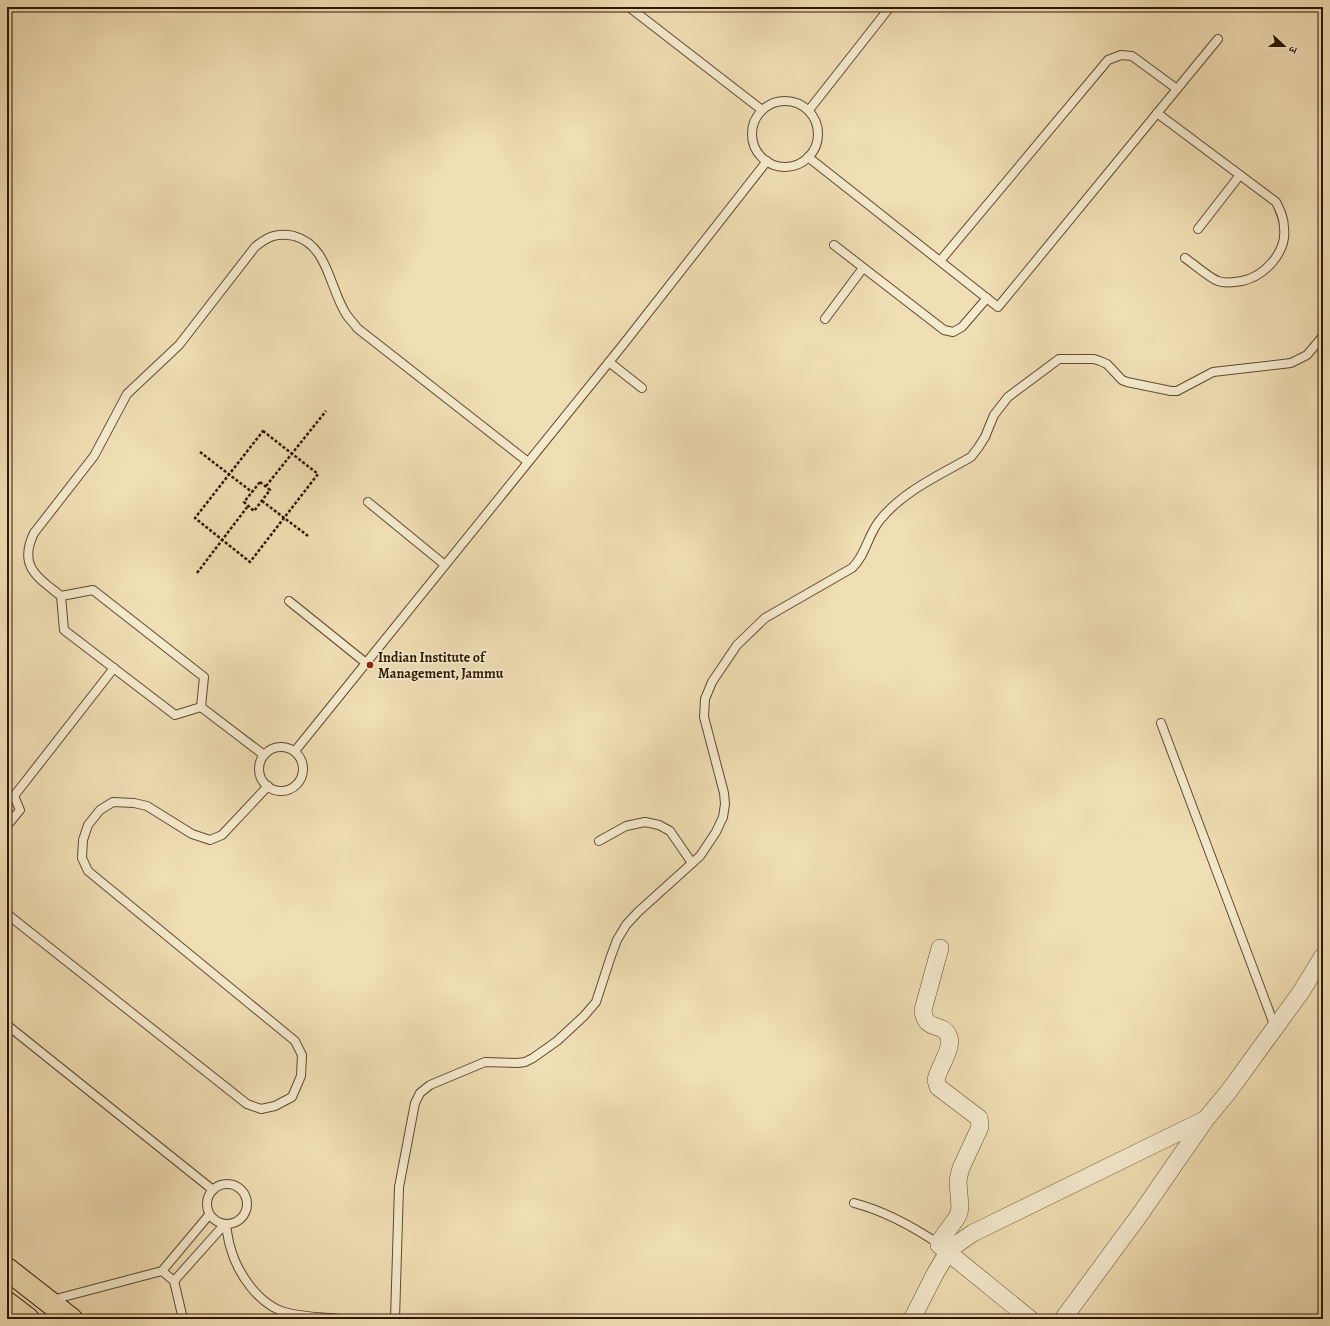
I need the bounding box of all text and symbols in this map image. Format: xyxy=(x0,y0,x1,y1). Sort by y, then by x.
north arrow xyxy=(1264,26,1304,66)
text: उ xyxy=(1284,43,1301,56)
place label: Indian Institute of Management, Jammu xyxy=(378,648,504,683)
marker: Indian Institute of Management, Jammu xyxy=(365,660,375,670)

